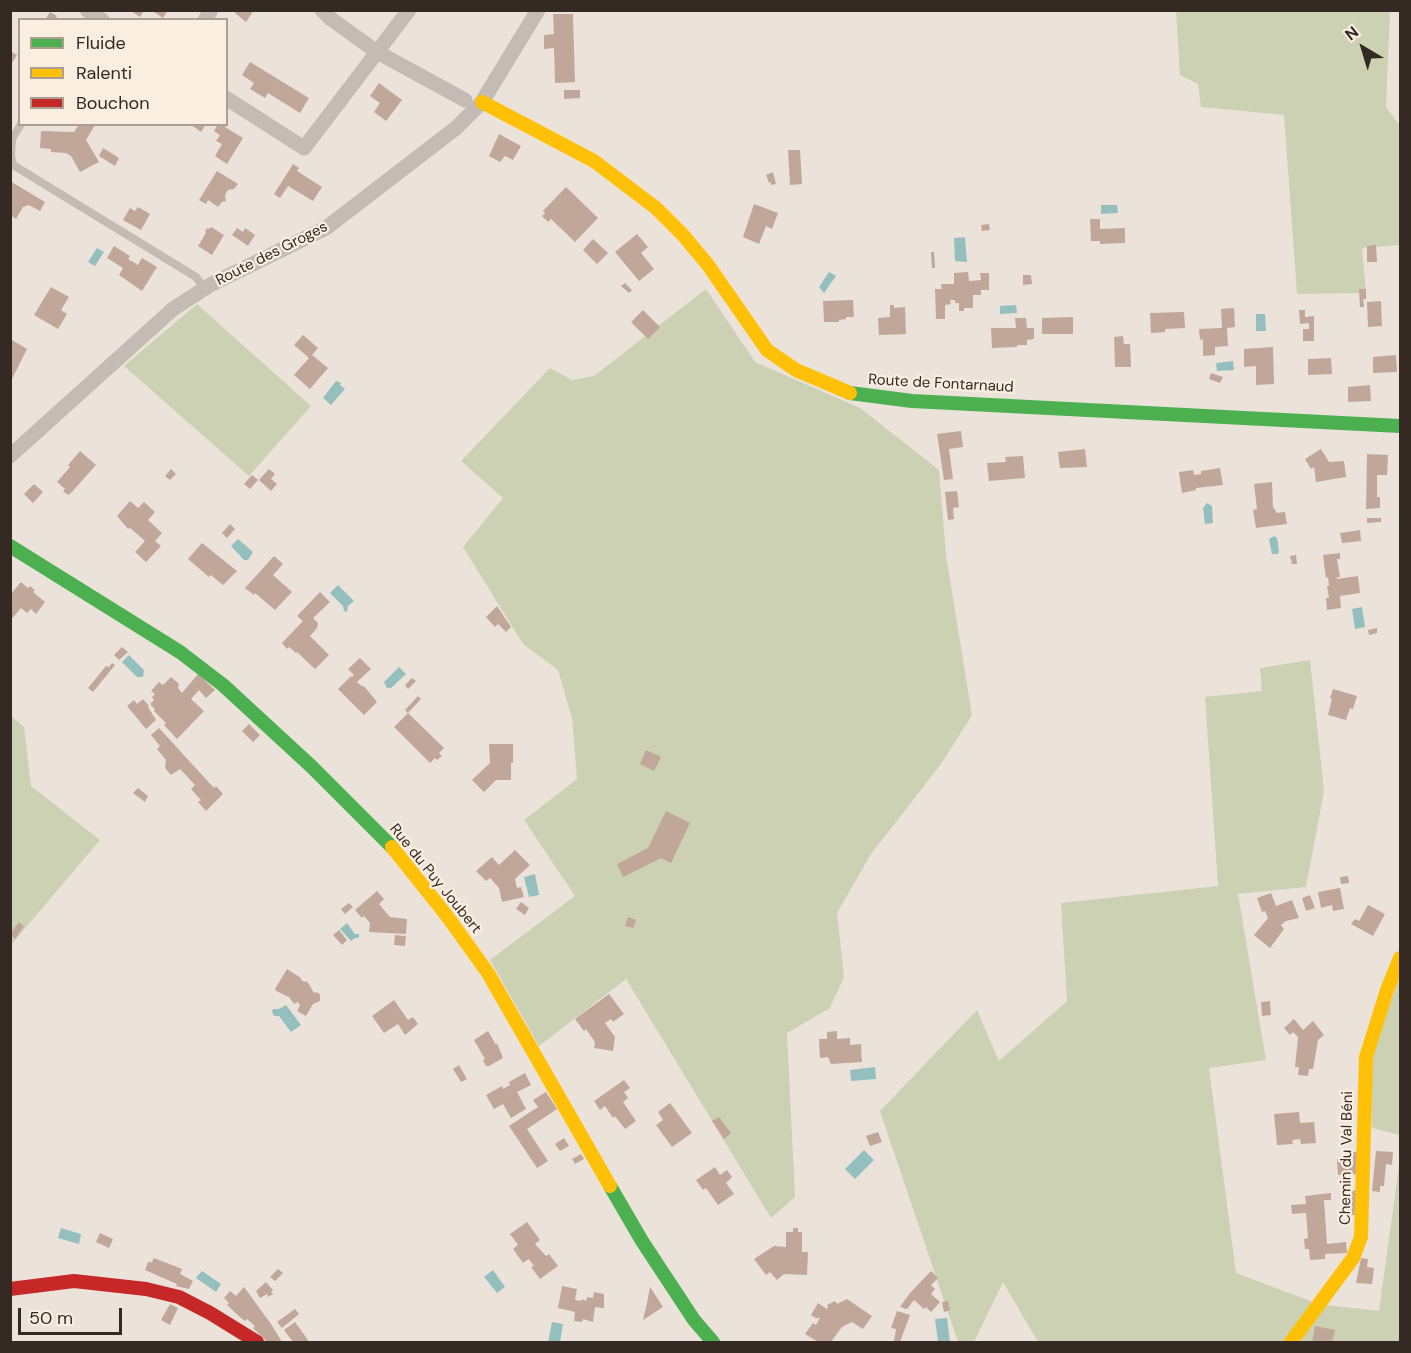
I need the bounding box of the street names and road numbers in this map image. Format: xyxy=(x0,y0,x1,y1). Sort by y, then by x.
street label: Route des Groges xyxy=(213,218,331,290)
street label: Route de Fontarnaud xyxy=(868,371,1014,397)
street label: Rue du Puy Joubert xyxy=(385,820,485,938)
street label: Chemin du Val Béni xyxy=(1337,1091,1357,1225)

